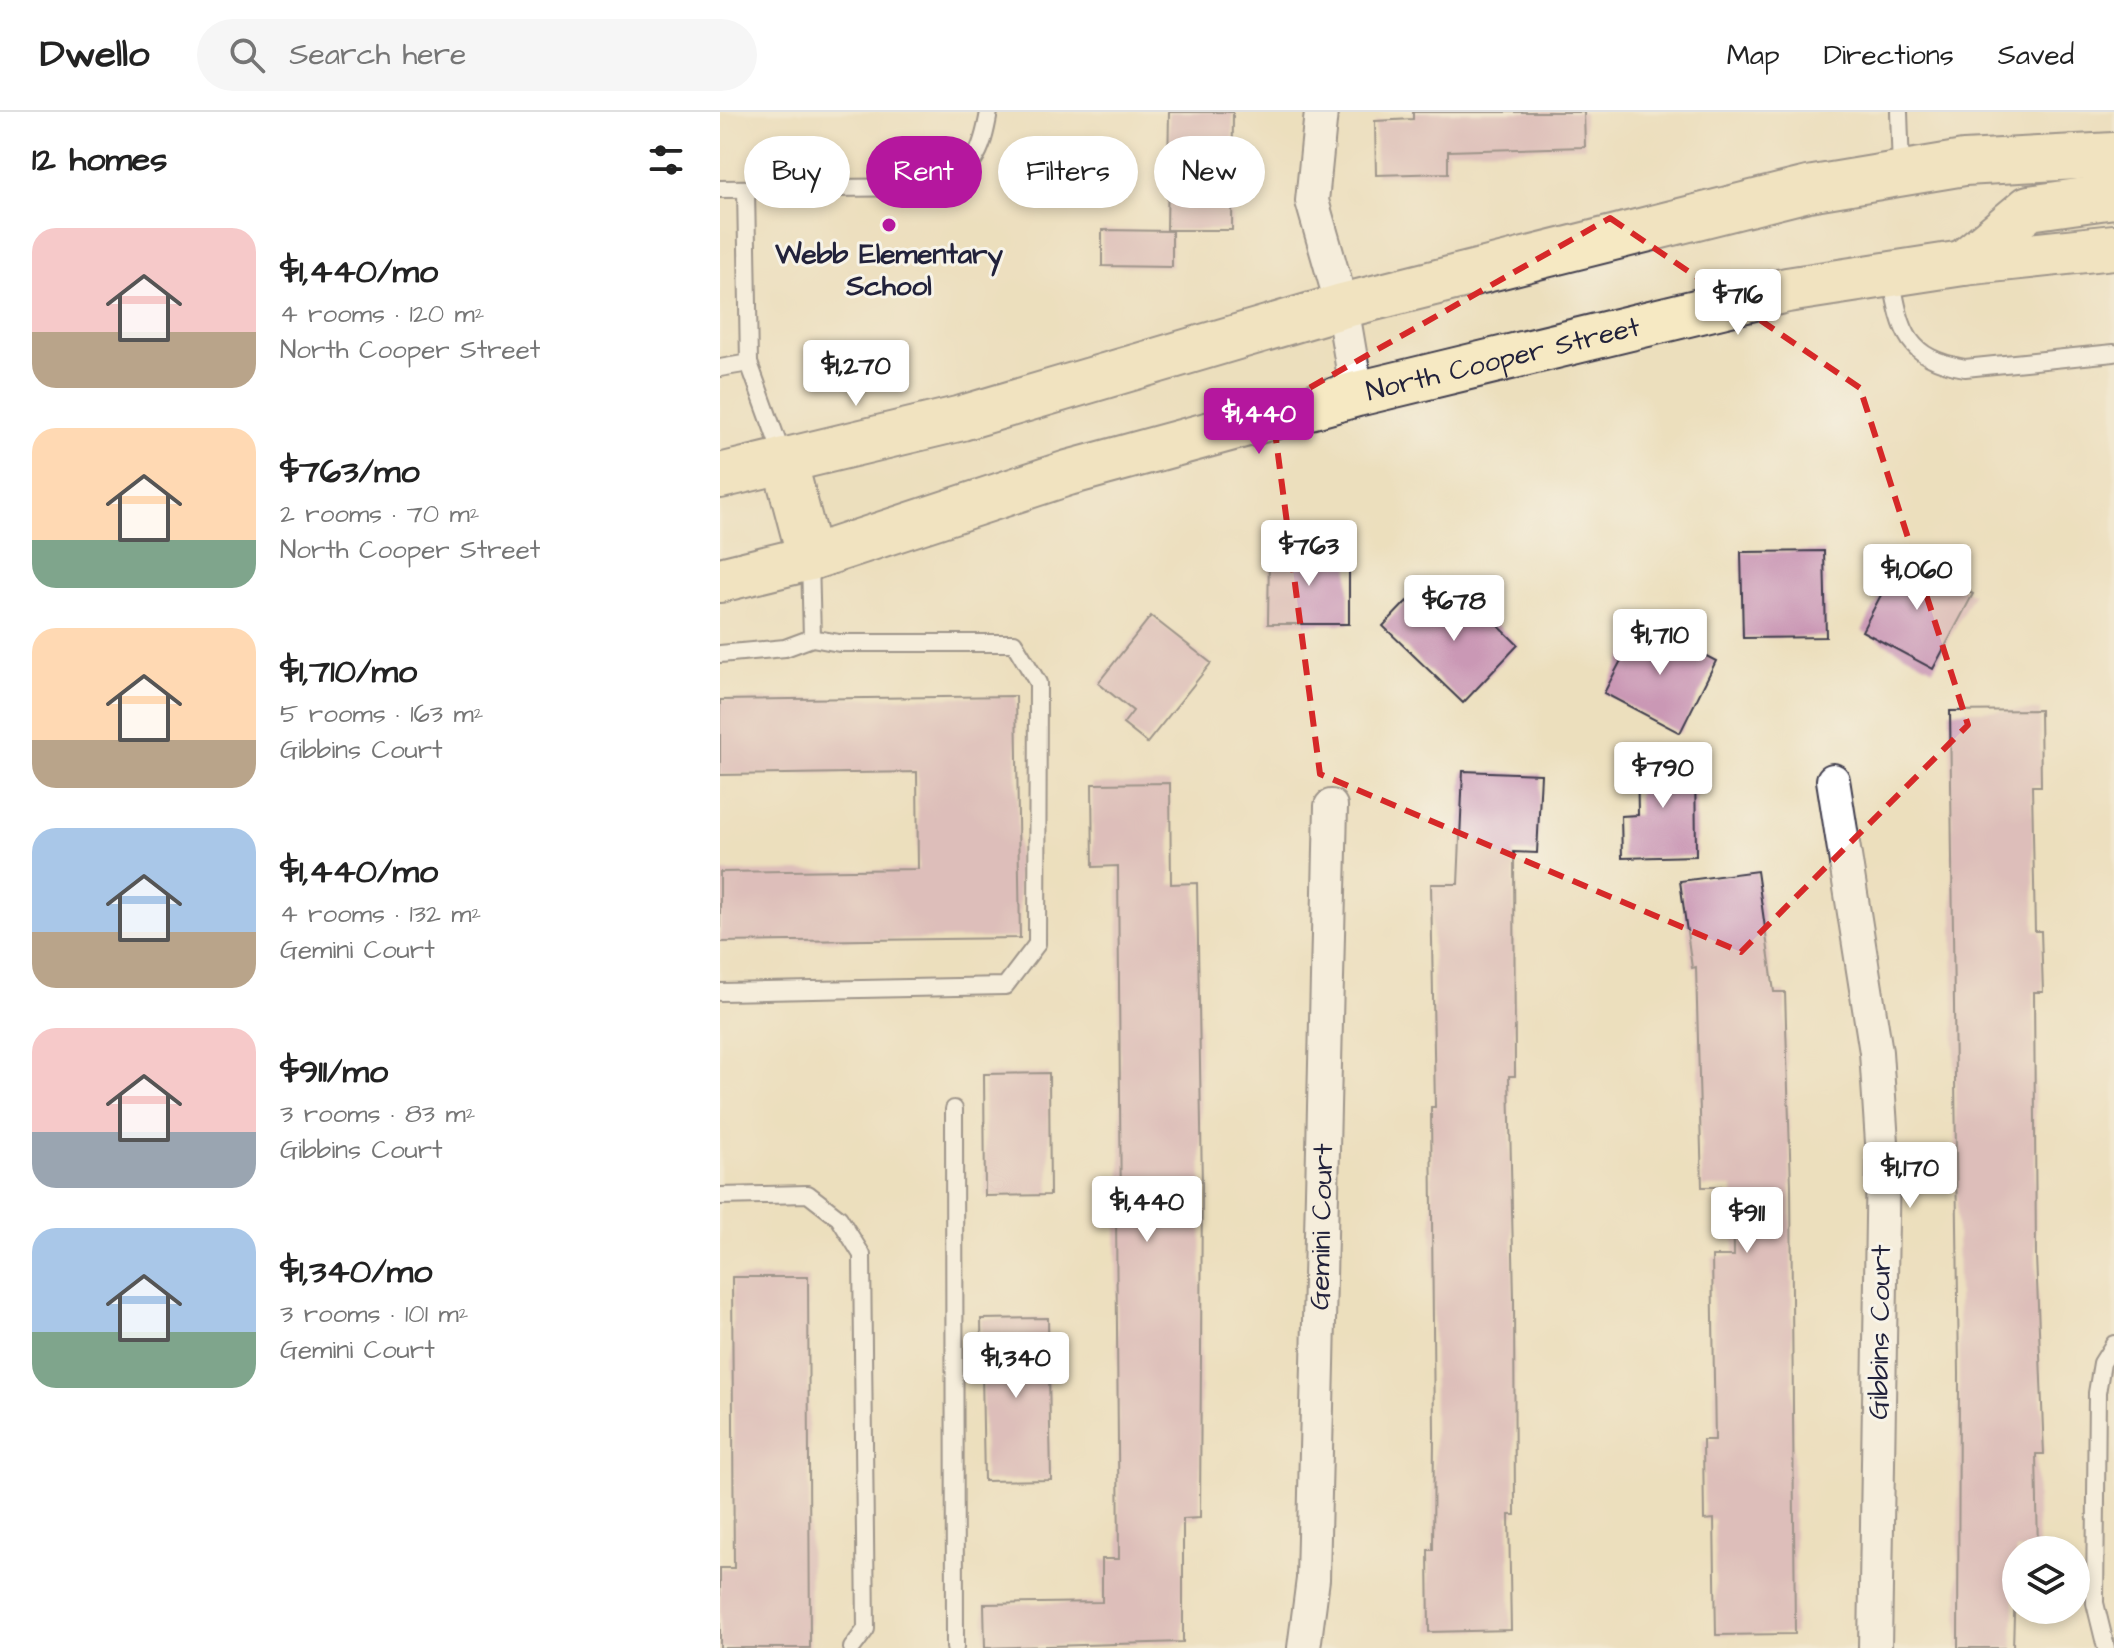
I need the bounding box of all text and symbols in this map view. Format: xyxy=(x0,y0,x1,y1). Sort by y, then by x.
search box xyxy=(197,19,757,91)
text: Dwello xyxy=(40,29,149,81)
icon: search xyxy=(225,33,269,77)
text: Search here xyxy=(289,34,466,76)
text: Map xyxy=(1727,36,1780,75)
text: Directions xyxy=(1824,36,1954,75)
text: Saved xyxy=(1998,36,2074,75)
text: 12 homes xyxy=(32,136,167,184)
chip: Buy xyxy=(744,136,850,208)
chip: Rent xyxy=(866,136,982,208)
chip: Filters xyxy=(998,136,1138,208)
chip: New xyxy=(1154,136,1265,208)
icon: filters xyxy=(644,138,688,182)
marker: Webb Elementary School xyxy=(880,216,898,234)
place label: Webb Elementary School xyxy=(774,235,1003,306)
text: $1,440/mo xyxy=(280,248,438,296)
icon: home xyxy=(96,260,192,356)
pin: $716 xyxy=(1691,269,1785,337)
text: $716 xyxy=(1713,277,1763,313)
text: 4 rooms · 120 m² xyxy=(280,296,484,332)
street label: North Cooper Street xyxy=(1362,307,1644,411)
text: North Cooper Street xyxy=(280,332,540,368)
pin: $1,270 xyxy=(791,340,921,408)
text: $1,270 xyxy=(821,348,891,384)
pin: $1,440 xyxy=(1194,388,1324,456)
text: $1,440 xyxy=(1222,396,1296,432)
text: $763/mo xyxy=(280,448,420,496)
icon: home xyxy=(96,460,192,556)
text: 2 rooms · 70 m² xyxy=(280,496,479,532)
pin: $763 xyxy=(1262,520,1356,588)
text: $763 xyxy=(1279,528,1339,564)
text: North Cooper Street xyxy=(280,532,540,568)
pin: $1,060 xyxy=(1852,544,1982,612)
text: $1,060 xyxy=(1881,552,1953,588)
pin: $678 xyxy=(1407,575,1501,643)
text: $678 xyxy=(1422,583,1486,619)
pin: $1,710 xyxy=(1595,609,1725,677)
text: $1,710 xyxy=(1631,617,1689,653)
text: $1,710/mo xyxy=(280,648,417,696)
icon: home xyxy=(96,660,192,756)
text: 5 rooms · 163 m² xyxy=(280,696,483,732)
text: Gibbins Court xyxy=(280,732,443,768)
pin: $790 xyxy=(1616,742,1710,810)
text: $790 xyxy=(1632,750,1694,786)
text: $1,440/mo xyxy=(280,848,438,896)
icon: home xyxy=(96,860,192,956)
text: 4 rooms · 132 m² xyxy=(280,896,481,932)
text: Gemini Court xyxy=(280,932,435,968)
text: $911/mo xyxy=(280,1048,388,1096)
icon: home xyxy=(96,1060,192,1156)
text: 3 rooms · 83 m² xyxy=(280,1096,475,1132)
text: Gibbins Court xyxy=(280,1132,443,1168)
street label: Gemini Court xyxy=(1300,1142,1343,1310)
pin: $1,170 xyxy=(1845,1142,1975,1210)
text: $1,170 xyxy=(1881,1150,1939,1186)
pin: $1,440 xyxy=(1082,1176,1212,1244)
text: $1,440 xyxy=(1110,1184,1184,1220)
pin: $911 xyxy=(1700,1187,1794,1255)
text: $911 xyxy=(1729,1195,1765,1231)
street label: Gibbins Court xyxy=(1859,1243,1901,1420)
text: $1,340/mo xyxy=(280,1248,432,1296)
icon: home xyxy=(96,1260,192,1356)
text: 3 rooms · 101 m² xyxy=(280,1296,468,1332)
text: Gemini Court xyxy=(280,1332,435,1368)
pin: $1,340 xyxy=(951,1332,1081,1400)
text: $1,340 xyxy=(981,1340,1051,1376)
map controls xyxy=(2002,1536,2090,1624)
button: layers xyxy=(2002,1536,2090,1624)

